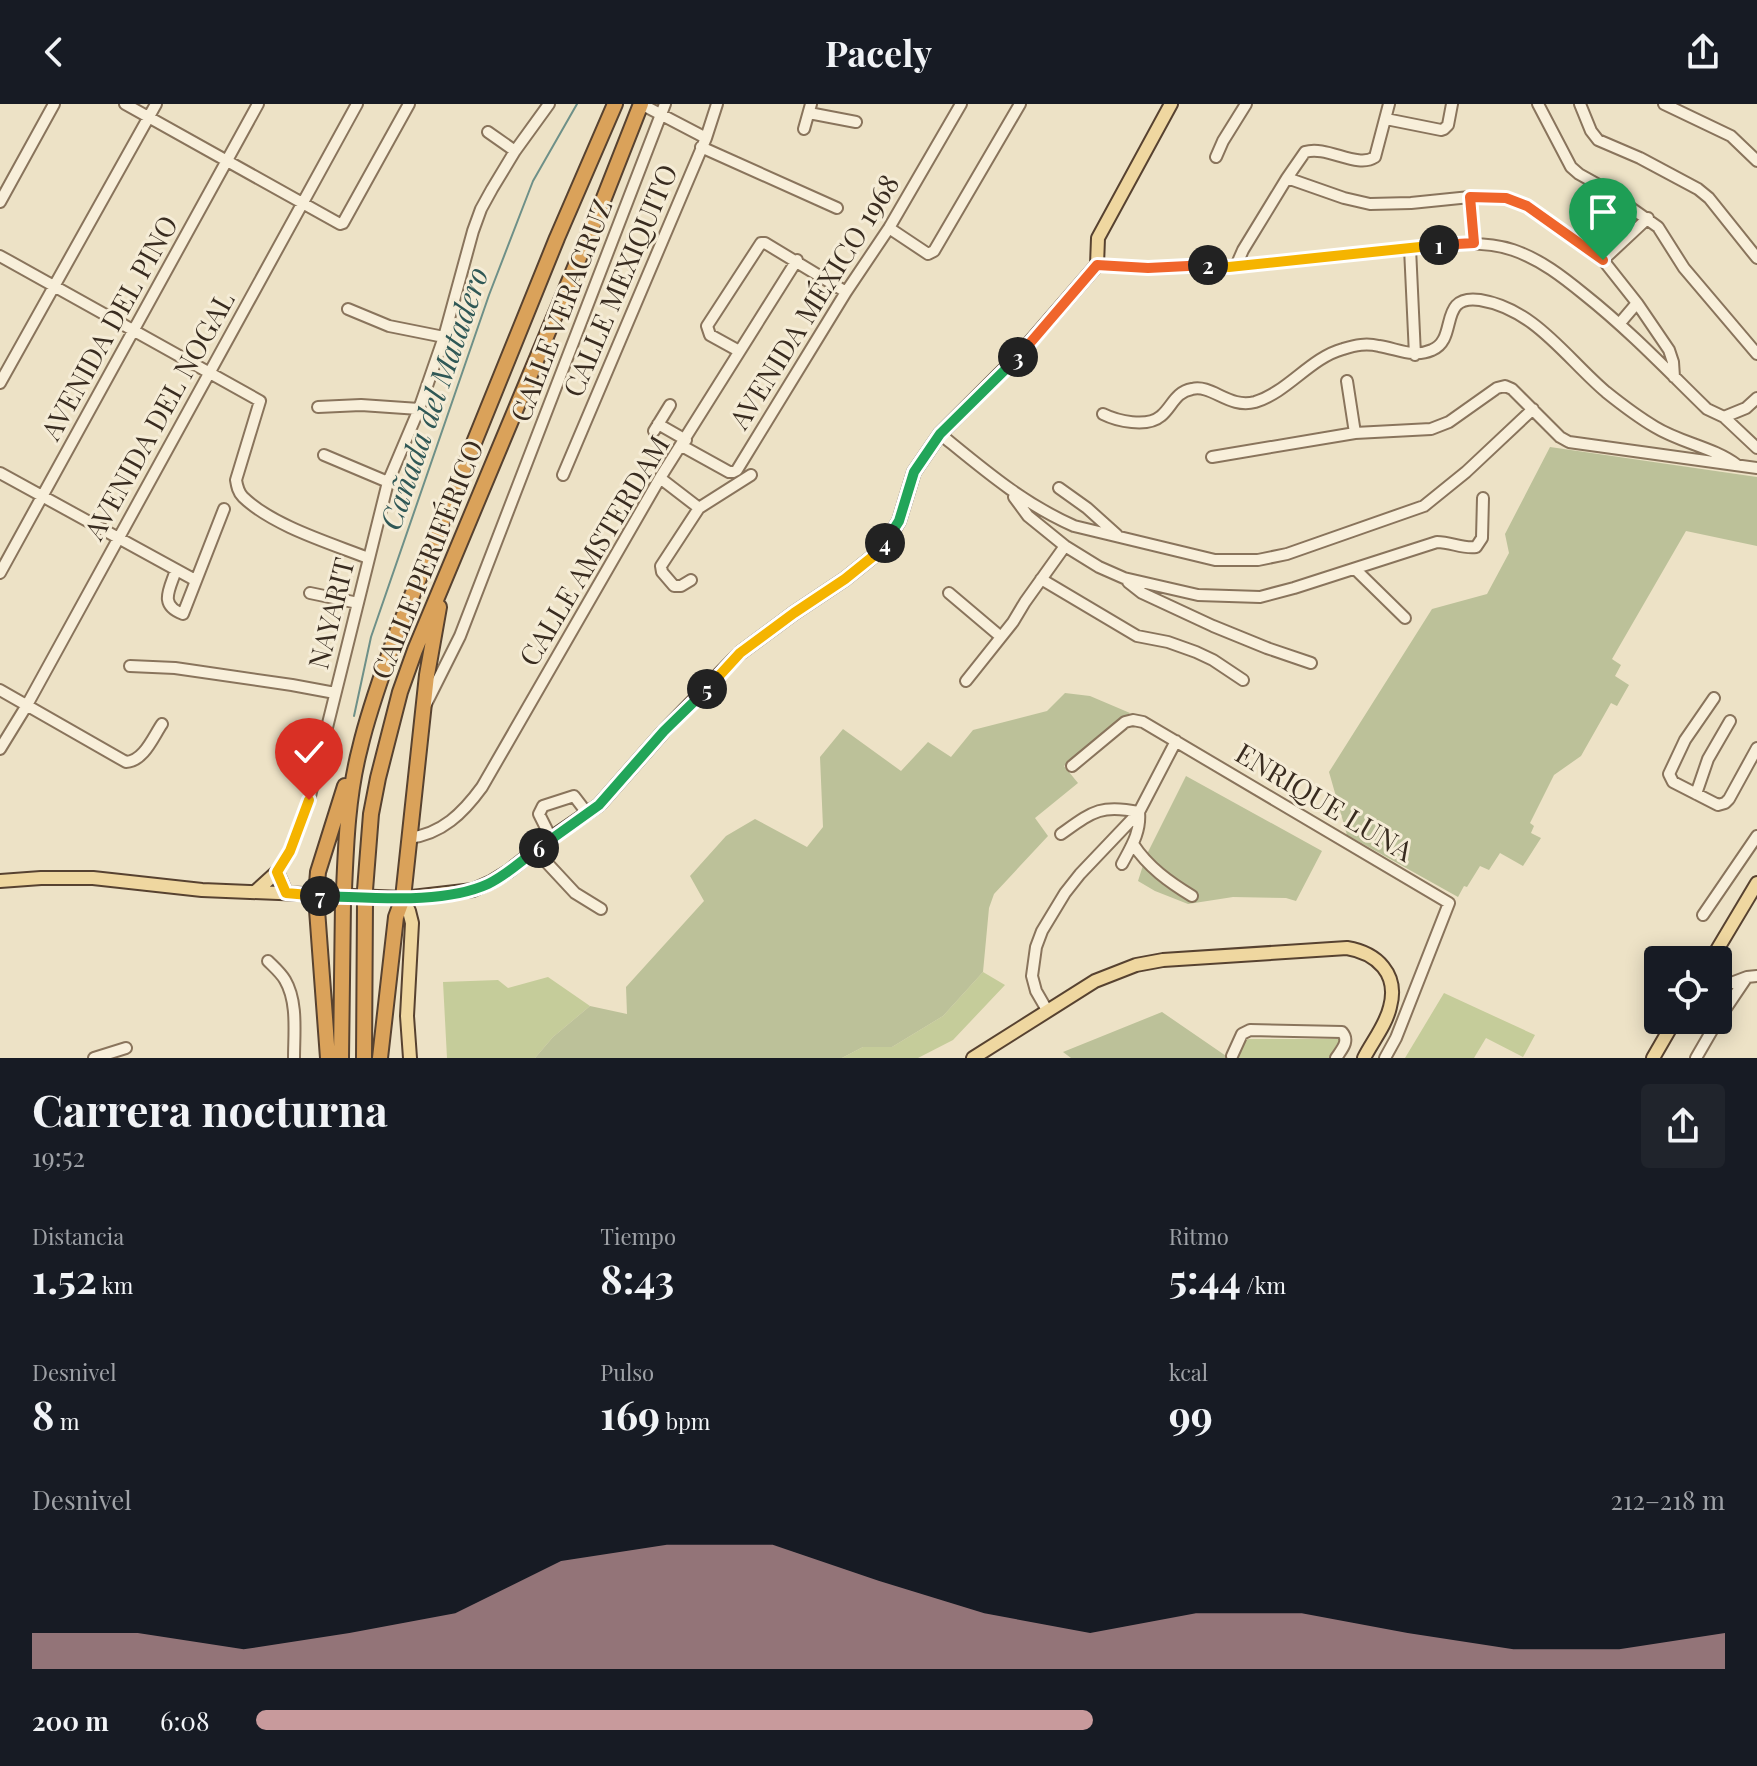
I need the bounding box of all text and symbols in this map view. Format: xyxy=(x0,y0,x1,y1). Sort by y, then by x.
text: Pacely xyxy=(825,28,932,76)
icon: back xyxy=(32,30,76,74)
icon: share xyxy=(1681,30,1725,74)
street label: CALLE MEXIQUITO xyxy=(553,158,685,402)
street label: AVENIDA MÉXICO 1968 xyxy=(719,167,906,436)
pin xyxy=(1569,178,1637,260)
icon: arrive xyxy=(1581,190,1625,234)
street label: CALLE VERACRUZ xyxy=(501,193,619,427)
street label: AVENIDA DEL PINO xyxy=(30,208,185,447)
pin: 1 xyxy=(1419,225,1459,265)
text: 1 xyxy=(1435,230,1443,260)
pin: 2 xyxy=(1188,245,1228,285)
text: 2 xyxy=(1202,250,1214,280)
water label: Cañada del Matadero xyxy=(369,262,497,534)
street label: AVENIDA DEL NOGAL xyxy=(74,284,242,547)
pin: 3 xyxy=(998,337,1038,377)
text: 3 xyxy=(1013,342,1023,372)
street label: CALLE AMSTERDAM xyxy=(510,428,676,672)
street label: CALLE PERIFÉRICO xyxy=(361,434,491,684)
pin: 4 xyxy=(865,523,905,563)
text: 4 xyxy=(879,528,891,558)
street label: NAYARIT xyxy=(298,554,362,672)
pin: 5 xyxy=(687,669,727,709)
text: 5 xyxy=(702,674,712,704)
pin xyxy=(275,718,343,800)
icon: check xyxy=(287,730,331,774)
street label: ENRIQUE LUNA xyxy=(1229,733,1421,869)
pin: 6 xyxy=(519,828,559,868)
text: 6 xyxy=(533,833,545,863)
pin: 7 xyxy=(300,876,340,916)
text: 7 xyxy=(315,881,325,911)
map controls xyxy=(1644,946,1732,1034)
button: locate xyxy=(1644,946,1732,1034)
text: Carrera nocturna xyxy=(32,1079,388,1138)
button: share xyxy=(1641,1084,1725,1168)
text: 19:52 xyxy=(32,1139,85,1174)
text: Distancia xyxy=(32,1221,124,1251)
text: Tiempo xyxy=(600,1221,676,1251)
text: Ritmo xyxy=(1169,1221,1229,1251)
text: 1.52 xyxy=(32,1251,97,1304)
text: 8:43 xyxy=(600,1251,674,1304)
text: 5:44 xyxy=(1169,1251,1241,1304)
text: km xyxy=(97,1270,133,1300)
text: /km xyxy=(1241,1270,1286,1300)
text: Desnivel xyxy=(32,1357,116,1387)
text: Pulso xyxy=(600,1357,654,1387)
text: kcal xyxy=(1169,1357,1208,1387)
text: 8 xyxy=(32,1387,54,1440)
text: 169 xyxy=(600,1387,660,1440)
text: 99 xyxy=(1169,1387,1213,1440)
text: m xyxy=(54,1406,79,1436)
text: bpm xyxy=(660,1406,710,1436)
text: Desnivel xyxy=(32,1482,132,1517)
text: 212–218 m xyxy=(1610,1482,1725,1517)
text: 200 m xyxy=(32,1703,109,1738)
text: 6:08 xyxy=(160,1703,209,1738)

